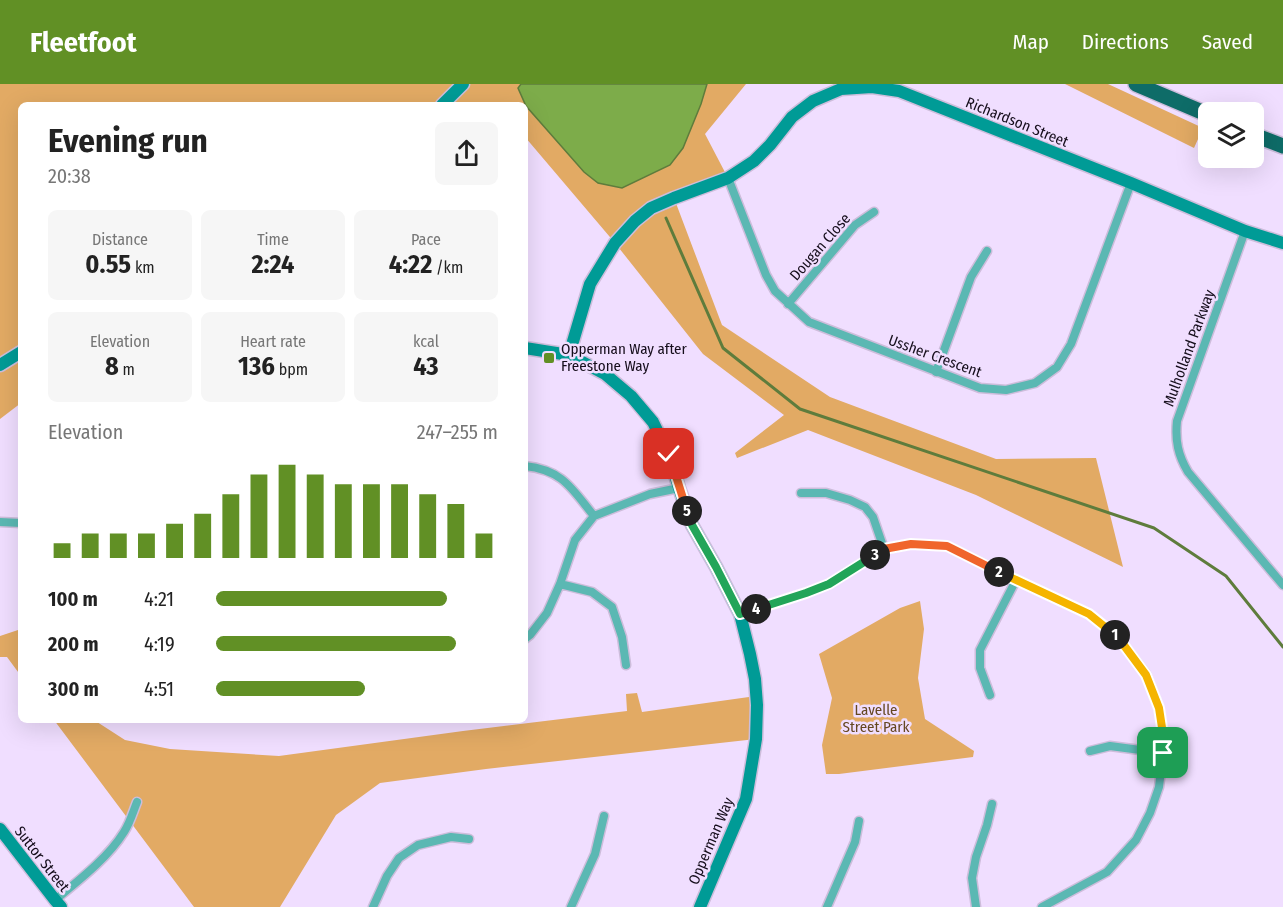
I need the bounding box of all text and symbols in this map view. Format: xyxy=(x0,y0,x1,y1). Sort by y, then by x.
text: Fleetfoot xyxy=(30,26,137,59)
text: Map xyxy=(1012,29,1049,55)
text: Directions xyxy=(1082,29,1169,55)
text: Saved xyxy=(1202,29,1253,55)
street label: Richardson Street xyxy=(963,93,1071,151)
map controls xyxy=(1198,102,1264,168)
button: layers xyxy=(1198,102,1264,168)
text: Evening run xyxy=(48,121,208,161)
button: share xyxy=(435,122,498,185)
text: 20:38 xyxy=(48,164,91,188)
street label: Dougan Close xyxy=(786,210,854,284)
text: Distance xyxy=(92,230,148,249)
text: Time xyxy=(257,230,289,249)
text: Pace xyxy=(411,230,441,249)
text: 0.55 xyxy=(85,249,131,280)
text: 2:24 xyxy=(252,249,294,280)
text: 4:22 xyxy=(389,249,432,280)
text: km xyxy=(131,258,155,277)
text: /km xyxy=(432,258,463,277)
street label: Mulholland Parkway xyxy=(1160,287,1219,409)
street label: Ussher Crescent xyxy=(886,331,984,381)
text: Elevation xyxy=(90,332,150,351)
text: Heart rate xyxy=(240,332,306,351)
text: kcal xyxy=(413,332,439,351)
place label: Opperman Way after Freestone Way xyxy=(561,340,687,375)
text: 8 xyxy=(105,351,119,382)
text: 136 xyxy=(238,351,275,382)
text: 43 xyxy=(413,351,439,382)
marker: Opperman Way after Freestone Way xyxy=(542,351,556,365)
text: m xyxy=(119,360,135,379)
text: bpm xyxy=(275,360,308,379)
text: Elevation xyxy=(48,420,123,444)
text: 247–255 m xyxy=(417,420,498,444)
pin xyxy=(643,428,694,479)
icon: check xyxy=(652,437,685,470)
pin: 5 xyxy=(672,496,702,526)
text: 5 xyxy=(683,501,691,520)
pin: 3 xyxy=(860,540,890,570)
text: 3 xyxy=(871,545,879,564)
pin: 2 xyxy=(984,557,1014,587)
text: 2 xyxy=(995,562,1003,581)
text: 100 m xyxy=(48,587,98,611)
text: 4:21 xyxy=(144,587,174,611)
pin: 4 xyxy=(741,594,771,624)
text: 4 xyxy=(752,599,760,618)
pin: 1 xyxy=(1100,620,1130,650)
text: 1 xyxy=(1112,625,1118,644)
text: 200 m xyxy=(48,632,99,656)
text: 4:19 xyxy=(144,632,175,656)
text: 300 m xyxy=(48,677,99,701)
text: 4:51 xyxy=(144,677,174,701)
park label: Lavelle Street Park xyxy=(842,701,910,736)
pin xyxy=(1137,727,1188,778)
icon: arrive xyxy=(1146,736,1179,769)
street label: Opperman Way xyxy=(685,794,738,887)
street label: Suttor Street xyxy=(11,823,73,896)

